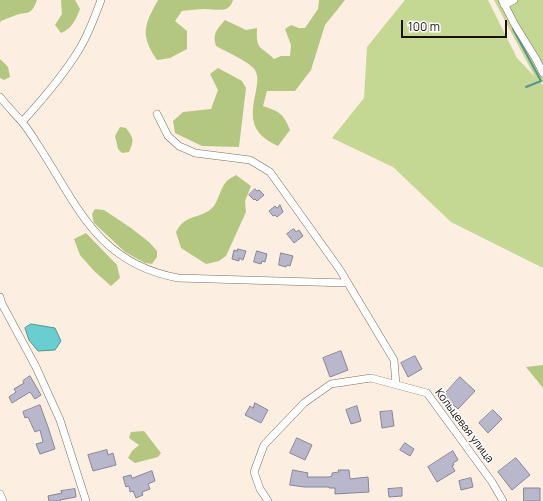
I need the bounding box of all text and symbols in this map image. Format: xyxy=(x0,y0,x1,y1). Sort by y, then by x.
scale bar xyxy=(403,12,509,38)
text: 100 m xyxy=(408,18,440,35)
street label: Кольцевая улица xyxy=(432,386,496,466)

